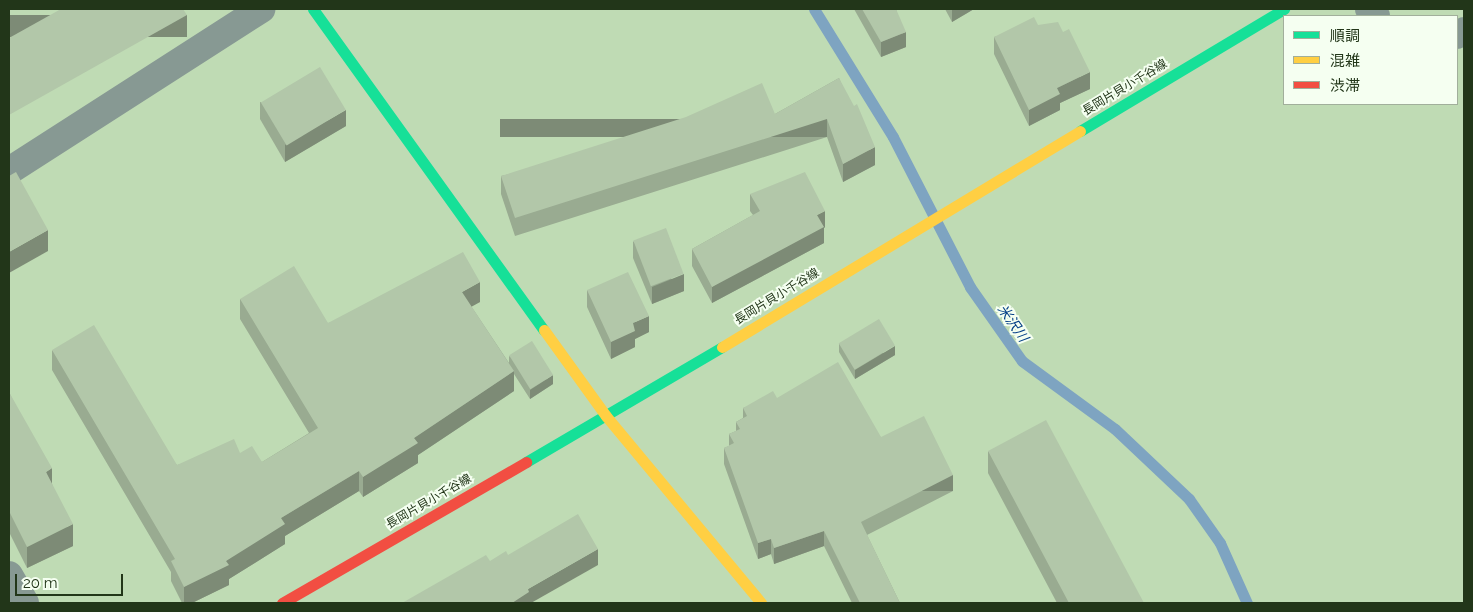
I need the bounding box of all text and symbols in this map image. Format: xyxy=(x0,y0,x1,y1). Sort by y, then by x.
legend xyxy=(1283,15,1458,105)
text: 順調 xyxy=(1330,27,1360,45)
text: 混雑 xyxy=(1330,52,1360,70)
street label: 長岡片貝小千谷線 xyxy=(1080,57,1170,119)
text: 渋滞 xyxy=(1330,77,1360,95)
street label: 長岡片貝小千谷線 xyxy=(732,266,822,328)
water label: 米沢川 xyxy=(994,301,1032,345)
street label: 長岡片貝小千谷線 xyxy=(384,472,474,532)
scale bar xyxy=(18,564,125,596)
text: 20 m xyxy=(23,574,58,592)

